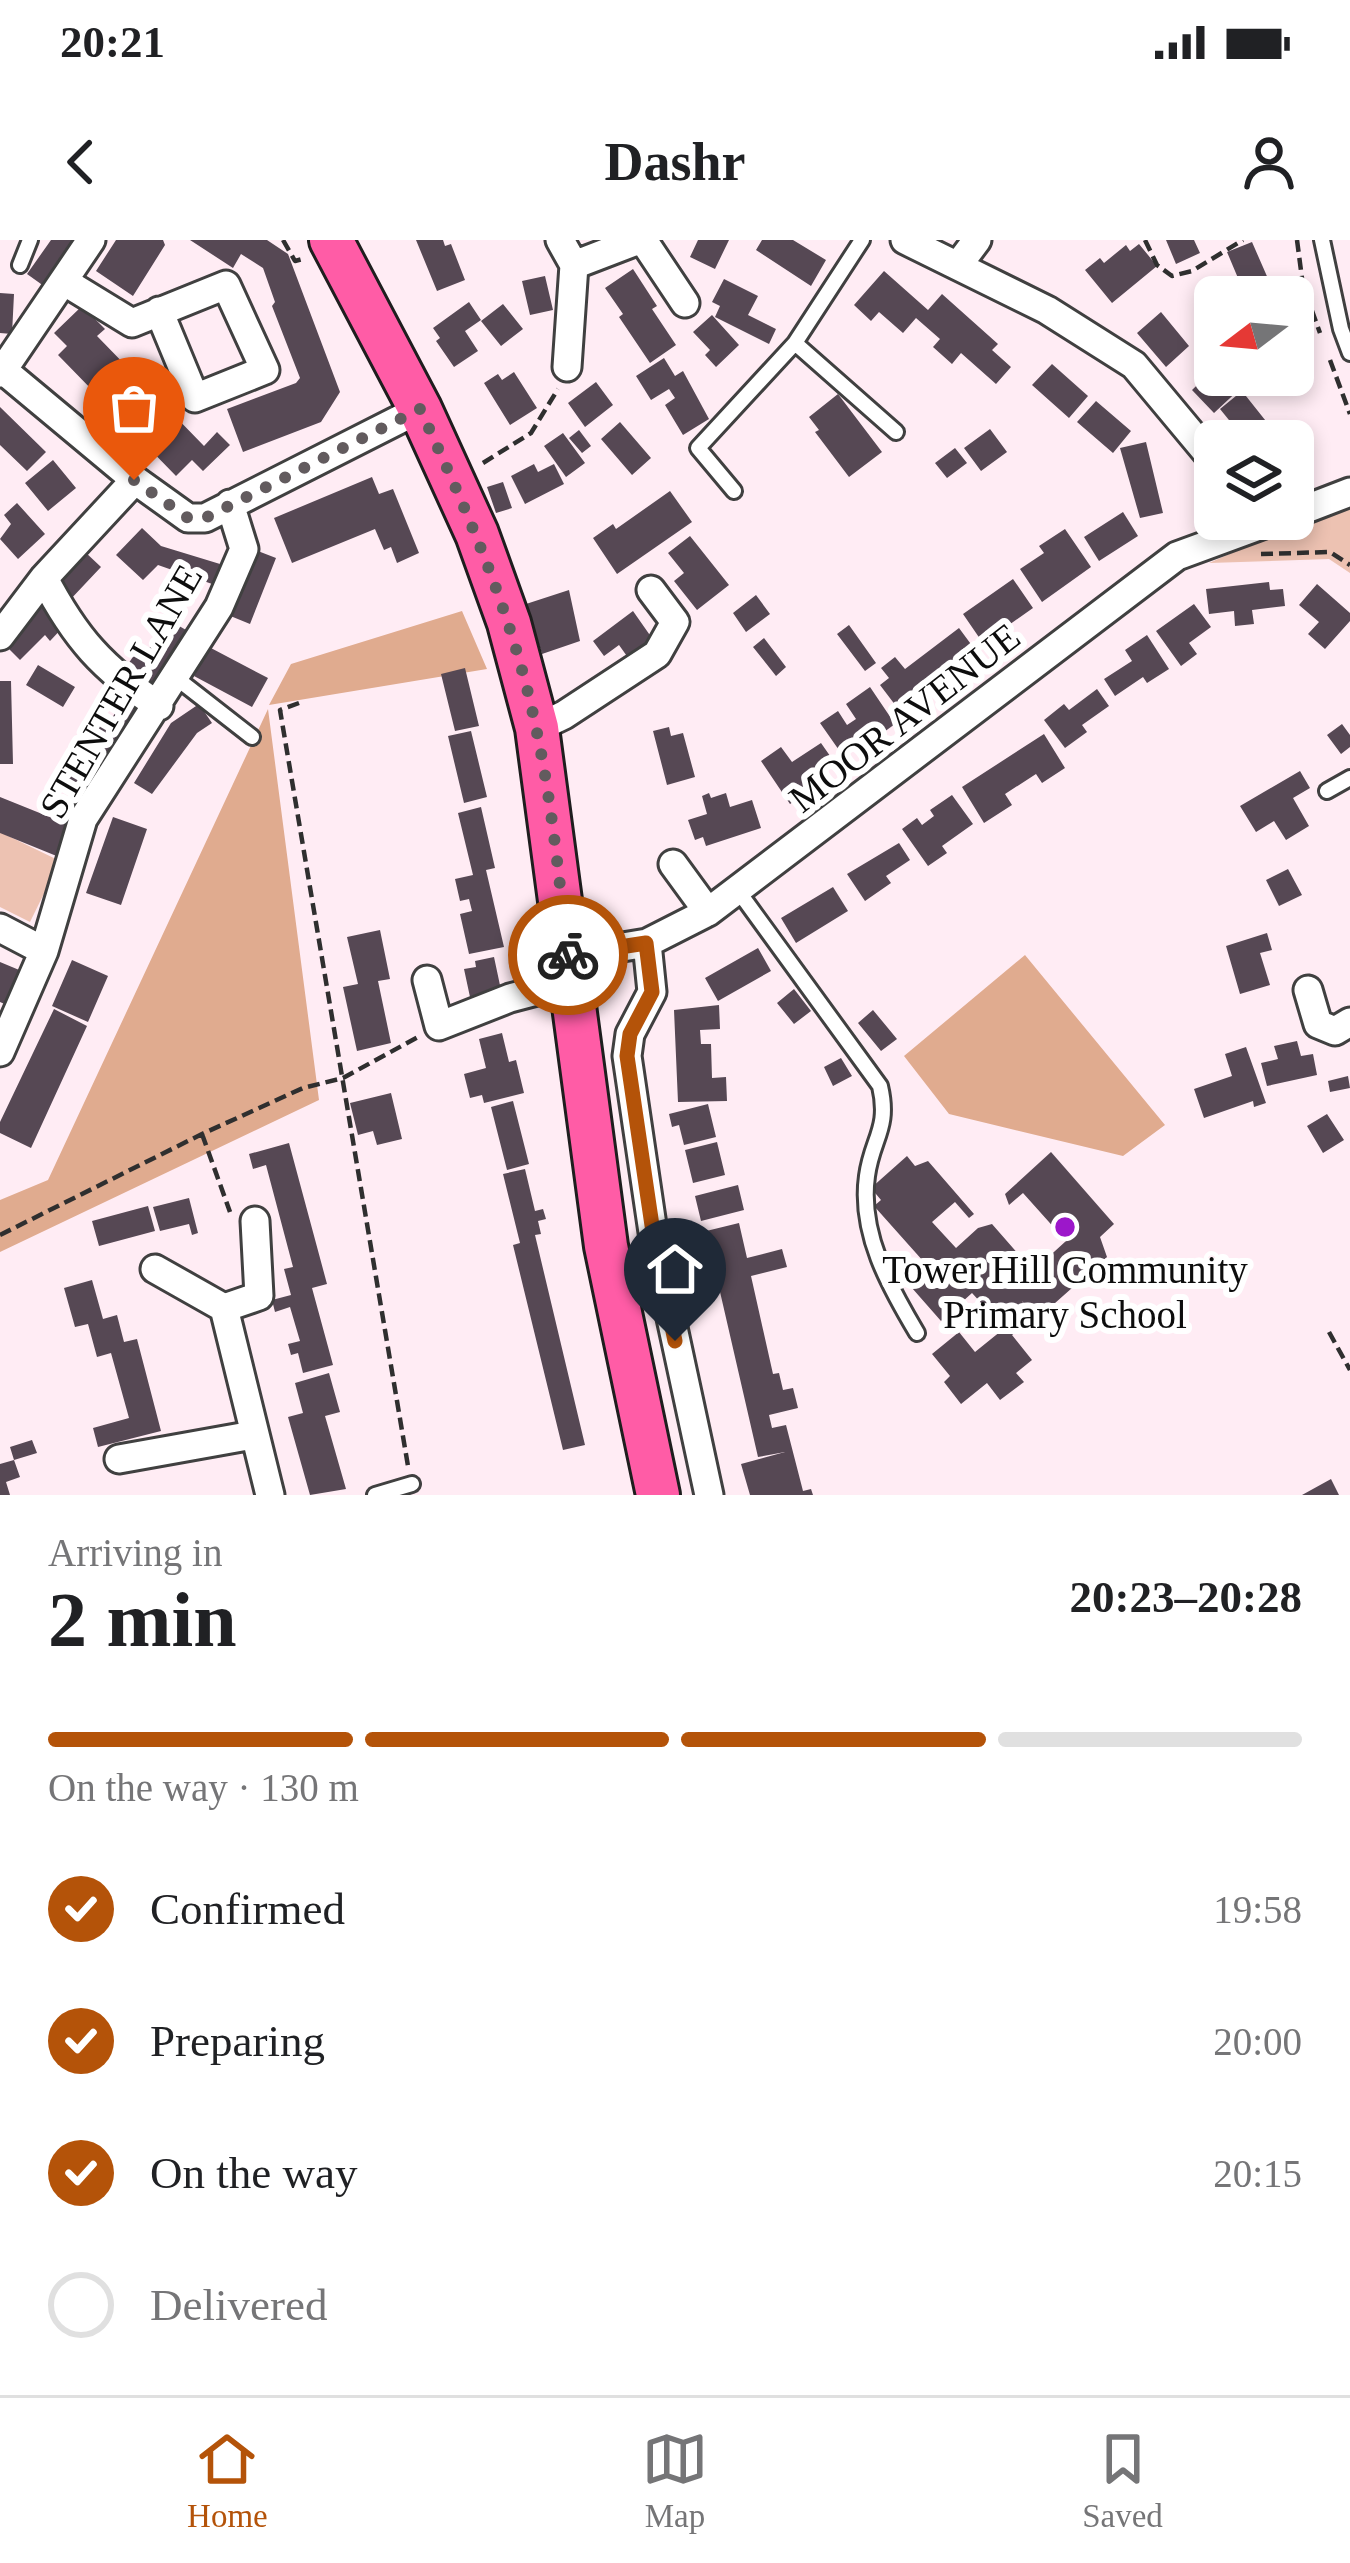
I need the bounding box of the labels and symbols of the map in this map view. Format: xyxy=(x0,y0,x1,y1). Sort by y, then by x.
north arrow xyxy=(1194,276,1314,396)
pin xyxy=(83,357,185,480)
street label: STENTER LANE xyxy=(31,557,210,825)
street label: MOOR AVENUE xyxy=(781,614,1028,820)
courier xyxy=(508,895,628,1015)
marker: Tower Hill Community Primary School xyxy=(1052,1214,1078,1240)
pin xyxy=(624,1218,726,1341)
place label: Tower Hill Community Primary School xyxy=(882,1248,1248,1337)

